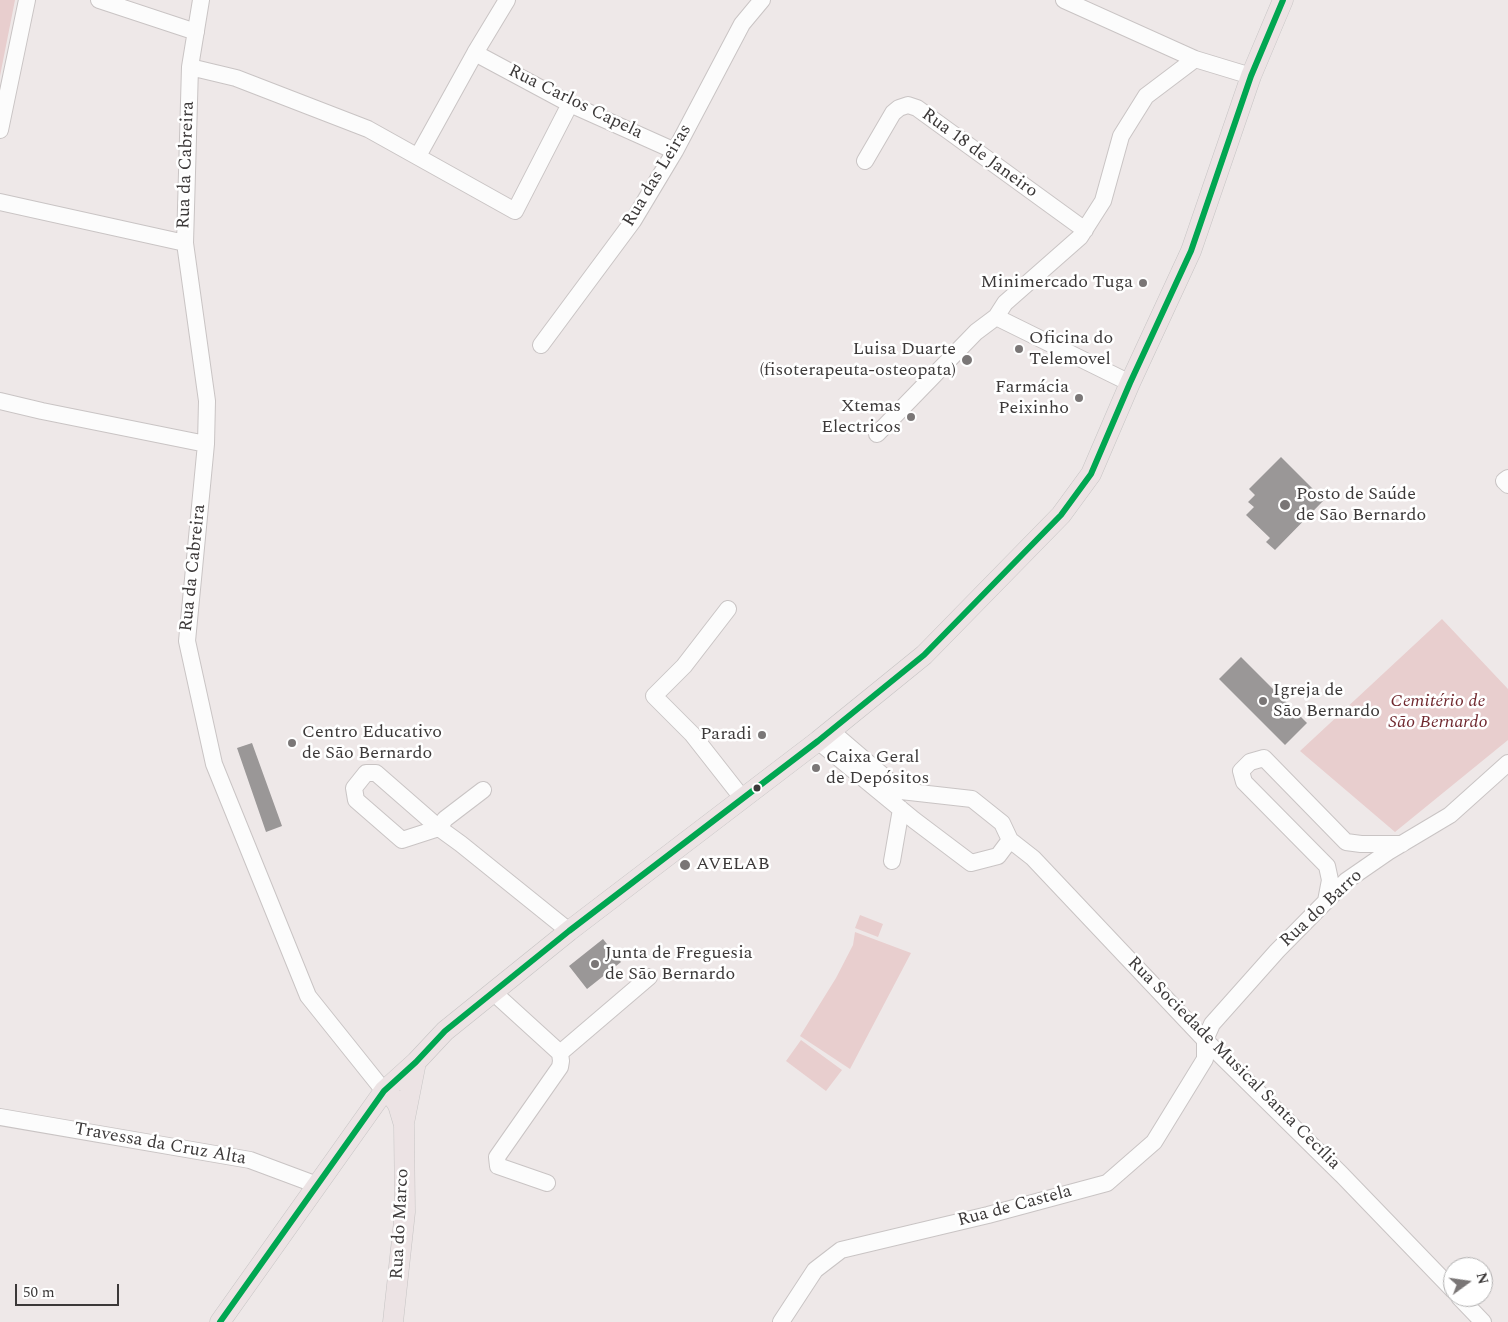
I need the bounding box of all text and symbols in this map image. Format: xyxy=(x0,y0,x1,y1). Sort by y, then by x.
street label: Rua Carlos Capela xyxy=(504,61,646,145)
street label: Rua da Cabreira xyxy=(174,101,200,229)
street label: Rua 18 de Janeiro xyxy=(917,105,1041,203)
street label: Rua das Leiras xyxy=(619,121,697,231)
place label: Minimercado Tuga xyxy=(981,272,1133,294)
marker: Minimercado Tuga xyxy=(1137,277,1149,289)
place label: Oficina do Telemovel xyxy=(1029,328,1113,370)
place label: Luisa Duarte (fisoterapeuta-osteopata) xyxy=(759,339,956,382)
marker: Oficina do Telemovel xyxy=(1013,343,1025,355)
marker: Luisa Duarte (fisoterapeuta-osteopata) xyxy=(960,353,974,367)
place label: Farmácia Peixinho xyxy=(995,377,1069,419)
marker: Farmácia Peixinho xyxy=(1073,392,1085,404)
place label: Xtemas Electricos xyxy=(821,396,901,438)
marker: Xtemas Electricos xyxy=(905,411,917,423)
place label: Posto de Saúde de São Bernardo xyxy=(1296,484,1426,526)
marker: Posto de Saúde de São Bernardo xyxy=(1278,498,1292,512)
street label: Rua da Cabreira xyxy=(177,503,211,633)
place label: Igreja de São Bernardo xyxy=(1273,680,1380,722)
park label: Cemitério de São Bernardo xyxy=(1388,691,1488,734)
marker: Igreja de São Bernardo xyxy=(1257,695,1269,707)
place label: Centro Educativo de São Bernardo xyxy=(302,722,442,764)
place label: Paradi xyxy=(700,724,752,746)
marker: Paradi xyxy=(756,729,768,741)
marker: Centro Educativo de São Bernardo xyxy=(286,737,298,749)
place label: Caixa Geral de Depósitos xyxy=(826,747,929,790)
marker: Caixa Geral de Depósitos xyxy=(810,762,822,774)
unlabelled marker xyxy=(752,783,762,793)
place label: AVELAB xyxy=(696,854,769,876)
marker: AVELAB xyxy=(678,858,692,872)
street label: Rua do Barro xyxy=(1277,866,1367,952)
place label: Junta de Freguesia de São Bernardo xyxy=(605,943,753,986)
street label: Rua Sociedade Musical Santa Cecília xyxy=(1122,953,1344,1175)
marker: Junta de Freguesia de São Bernardo xyxy=(589,958,601,970)
street label: Travessa da Cruz Alta xyxy=(72,1119,248,1171)
street label: Rua do Marco xyxy=(387,1168,415,1280)
street label: Rua de Castela xyxy=(956,1181,1074,1233)
north arrow xyxy=(1443,1257,1493,1307)
text: N xyxy=(1470,1270,1494,1287)
scale bar xyxy=(18,1274,121,1306)
text: 50 m xyxy=(23,1281,55,1304)

